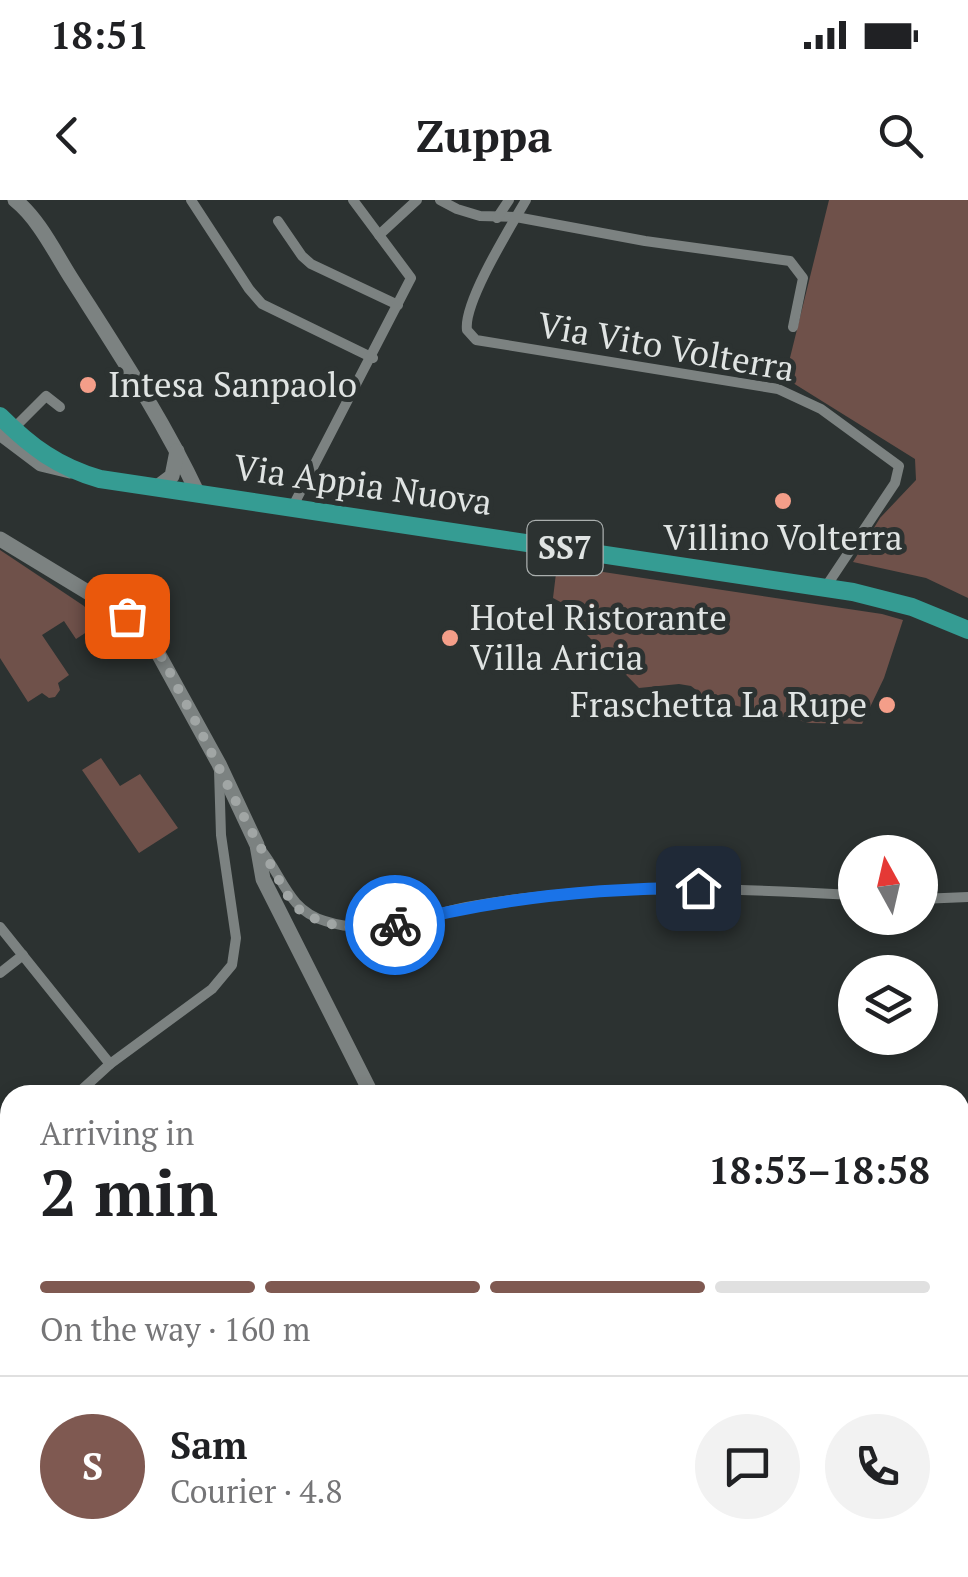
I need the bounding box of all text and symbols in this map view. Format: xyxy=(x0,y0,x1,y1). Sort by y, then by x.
text: 18:51 xyxy=(50,10,149,60)
text: Zuppa xyxy=(416,105,552,165)
icon: back xyxy=(40,108,95,163)
icon: search xyxy=(873,108,928,163)
street label: Via Vito Volterra xyxy=(534,301,798,391)
place label: Intesa Sanpaolo xyxy=(108,361,357,407)
marker: Intesa Sanpaolo xyxy=(77,374,99,396)
street label: Via Appia Nuova xyxy=(231,443,495,525)
marker: Villino Volterra xyxy=(772,490,794,512)
place label: Villino Volterra xyxy=(663,514,903,560)
road number: SS7 xyxy=(528,521,602,575)
pin xyxy=(85,574,170,659)
icon: bag xyxy=(100,589,155,644)
place label: Hotel Ristorante Villa Aricia xyxy=(470,594,727,680)
marker: Hotel Ristorante Villa Aricia xyxy=(439,627,461,649)
place label: Fraschetta La Rupe xyxy=(570,681,867,727)
marker: Fraschetta La Rupe xyxy=(876,694,898,716)
north arrow xyxy=(838,835,938,935)
map controls xyxy=(838,835,938,1055)
pin xyxy=(656,846,741,931)
icon: home xyxy=(671,861,726,916)
courier xyxy=(345,875,445,975)
icon: bike xyxy=(368,898,423,953)
button: layers xyxy=(838,955,938,1055)
text: Arriving in xyxy=(40,1112,194,1154)
text: 18:53–18:58 xyxy=(708,1145,930,1195)
text: 2 min xyxy=(40,1148,218,1235)
text: On the way · 160 m xyxy=(40,1308,310,1350)
button: chat xyxy=(695,1414,800,1519)
button: phone xyxy=(825,1414,930,1519)
text: Sam xyxy=(170,1420,247,1470)
text: S xyxy=(82,1441,103,1491)
text: Courier · 4.8 xyxy=(170,1470,342,1512)

